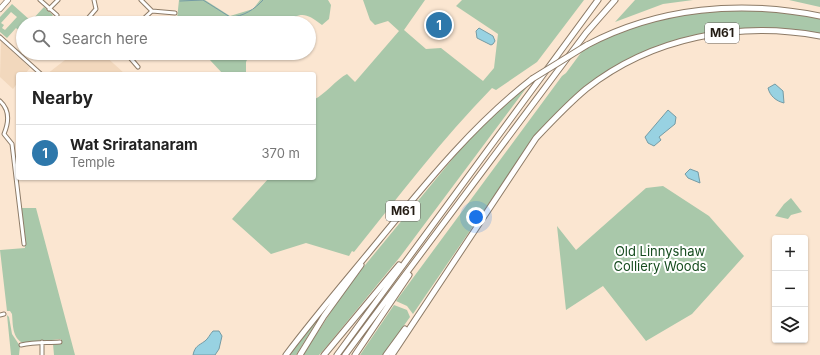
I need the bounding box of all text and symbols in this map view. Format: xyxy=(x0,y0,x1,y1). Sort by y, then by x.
pin: 1 xyxy=(426,10,452,40)
search box xyxy=(16,16,316,60)
road number: M61 xyxy=(705,23,739,43)
icon: search xyxy=(30,27,52,49)
text: Search here xyxy=(62,29,148,48)
text: Nearby xyxy=(32,88,93,108)
text: Wat Sriratanaram xyxy=(70,135,198,154)
text: 1 xyxy=(42,145,48,161)
text: 370 m xyxy=(262,145,300,161)
text: Temple xyxy=(70,154,115,170)
road number: M61 xyxy=(386,201,420,221)
your location xyxy=(466,207,486,227)
map controls xyxy=(772,235,808,343)
button: + xyxy=(772,235,808,271)
park label: Old Linnyshaw Colliery Woods xyxy=(614,243,707,274)
button: − xyxy=(772,271,808,307)
button: layers xyxy=(772,307,808,343)

